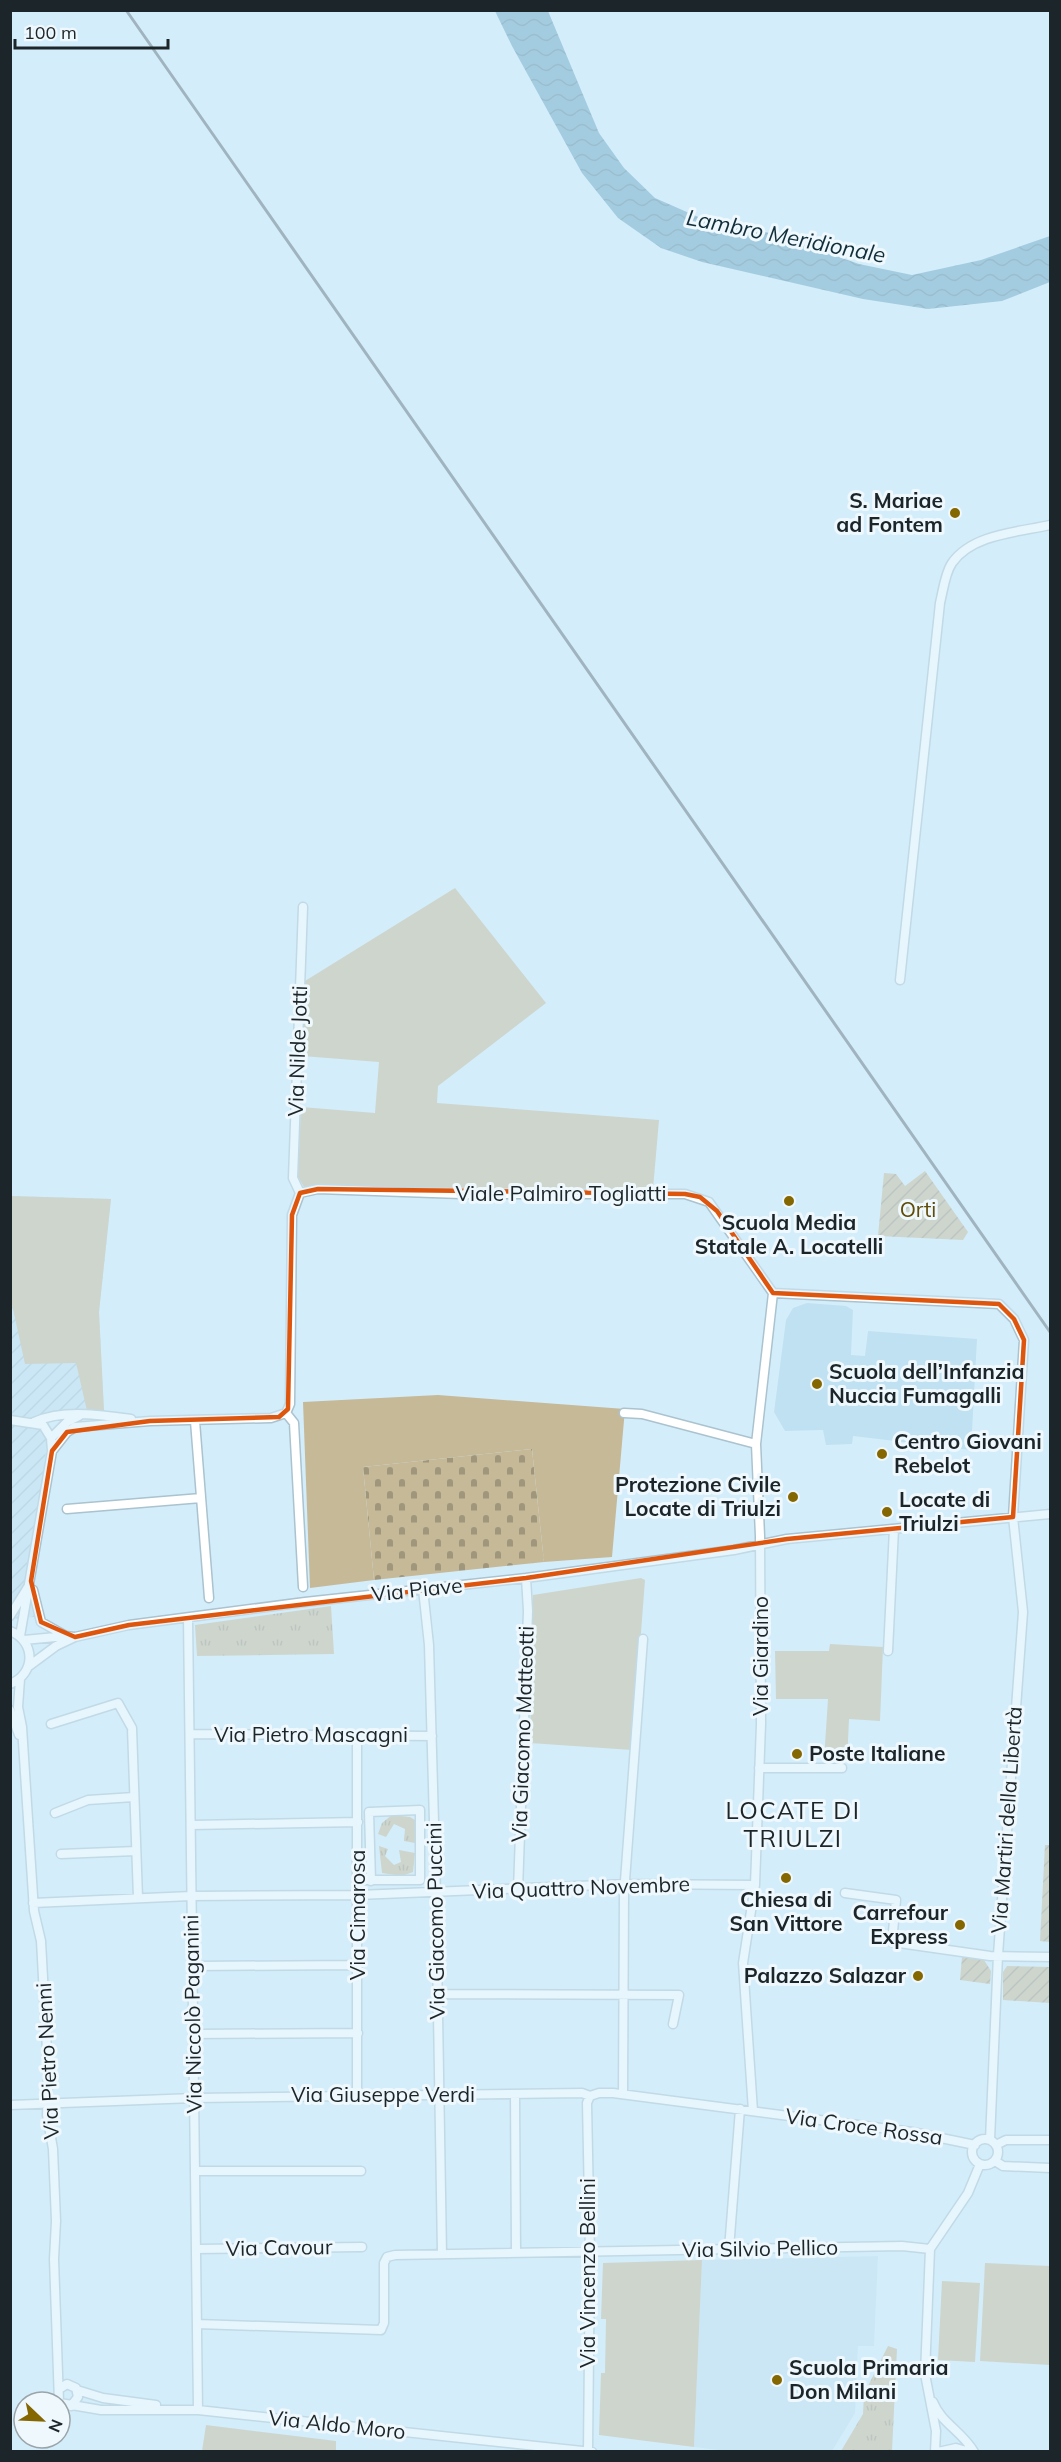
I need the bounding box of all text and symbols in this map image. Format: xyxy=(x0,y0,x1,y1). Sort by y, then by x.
scale bar xyxy=(15,12,168,50)
text: 100 m xyxy=(24,21,77,44)
water label: Lambro Meridionale xyxy=(684,203,888,269)
place label: S. Mariae ad Fontem xyxy=(836,487,943,537)
marker: S. Mariae ad Fontem xyxy=(948,506,962,520)
street label: Via Nilde Jotti xyxy=(282,985,312,1117)
street label: Viale Palmiro Togliatti xyxy=(455,1180,667,1206)
marker: Scuola Media Statale A. Locatelli xyxy=(782,1194,796,1208)
park label: Orti xyxy=(900,1196,936,1222)
place label: Scuola Media Statale A. Locatelli xyxy=(695,1209,883,1259)
place label: Scuola dell’Infanzia Nuccia Fumagalli xyxy=(829,1358,1025,1408)
marker: Scuola dell’Infanzia Nuccia Fumagalli xyxy=(810,1377,824,1391)
place label: Centro Giovani Rebelot xyxy=(894,1428,1042,1478)
marker: Centro Giovani Rebelot xyxy=(875,1447,889,1461)
place label: Protezione Civile Locate di Triulzi xyxy=(615,1471,781,1521)
place label: Locate di Triulzi xyxy=(899,1486,990,1536)
marker: Protezione Civile Locate di Triulzi xyxy=(786,1490,800,1504)
marker: Locate di Triulzi xyxy=(880,1505,894,1519)
street label: Via Piave xyxy=(370,1571,464,1607)
street label: Via Giardino xyxy=(747,1596,773,1716)
street label: Via Giacomo Matteotti xyxy=(505,1625,539,1843)
street label: Via Martiri della Libertà xyxy=(985,1705,1027,1934)
street label: Via Pietro Mascagni xyxy=(214,1721,408,1747)
place label: Poste Italiane xyxy=(809,1740,946,1766)
marker: Poste Italiane xyxy=(790,1747,804,1761)
district label: LOCATE DI TRIULZI xyxy=(725,1795,861,1853)
street label: Via Giacomo Puccini xyxy=(420,1822,450,2020)
street label: Via Cimarosa xyxy=(344,1850,370,1980)
street label: Via Quattro Novembre xyxy=(472,1870,690,1904)
marker: Chiesa di San Vittore xyxy=(779,1871,793,1885)
place label: Chiesa di San Vittore xyxy=(730,1886,842,1936)
place label: Carrefour Express xyxy=(853,1899,949,1949)
street label: Via Niccolò Paganini xyxy=(177,1914,207,2114)
marker: Carrefour Express xyxy=(953,1918,967,1932)
place label: Palazzo Salazar xyxy=(744,1962,907,1988)
marker: Palazzo Salazar xyxy=(911,1969,925,1983)
street label: Via Pietro Nenni xyxy=(30,1982,64,2140)
street label: Via Giuseppe Verdi xyxy=(291,2081,475,2107)
street label: Via Croce Rossa xyxy=(784,2102,944,2150)
street label: Via Vincenzo Bellini xyxy=(574,2178,600,2368)
street label: Via Cavour xyxy=(225,2233,333,2261)
street label: Via Silvio Pellico xyxy=(682,2234,838,2262)
place label: Scuola Primaria Don Milani xyxy=(789,2354,949,2404)
marker: Scuola Primaria Don Milani xyxy=(770,2373,784,2387)
north arrow xyxy=(12,2390,72,2450)
street label: Via Aldo Moro xyxy=(267,2404,407,2444)
text: N xyxy=(44,2416,67,2435)

